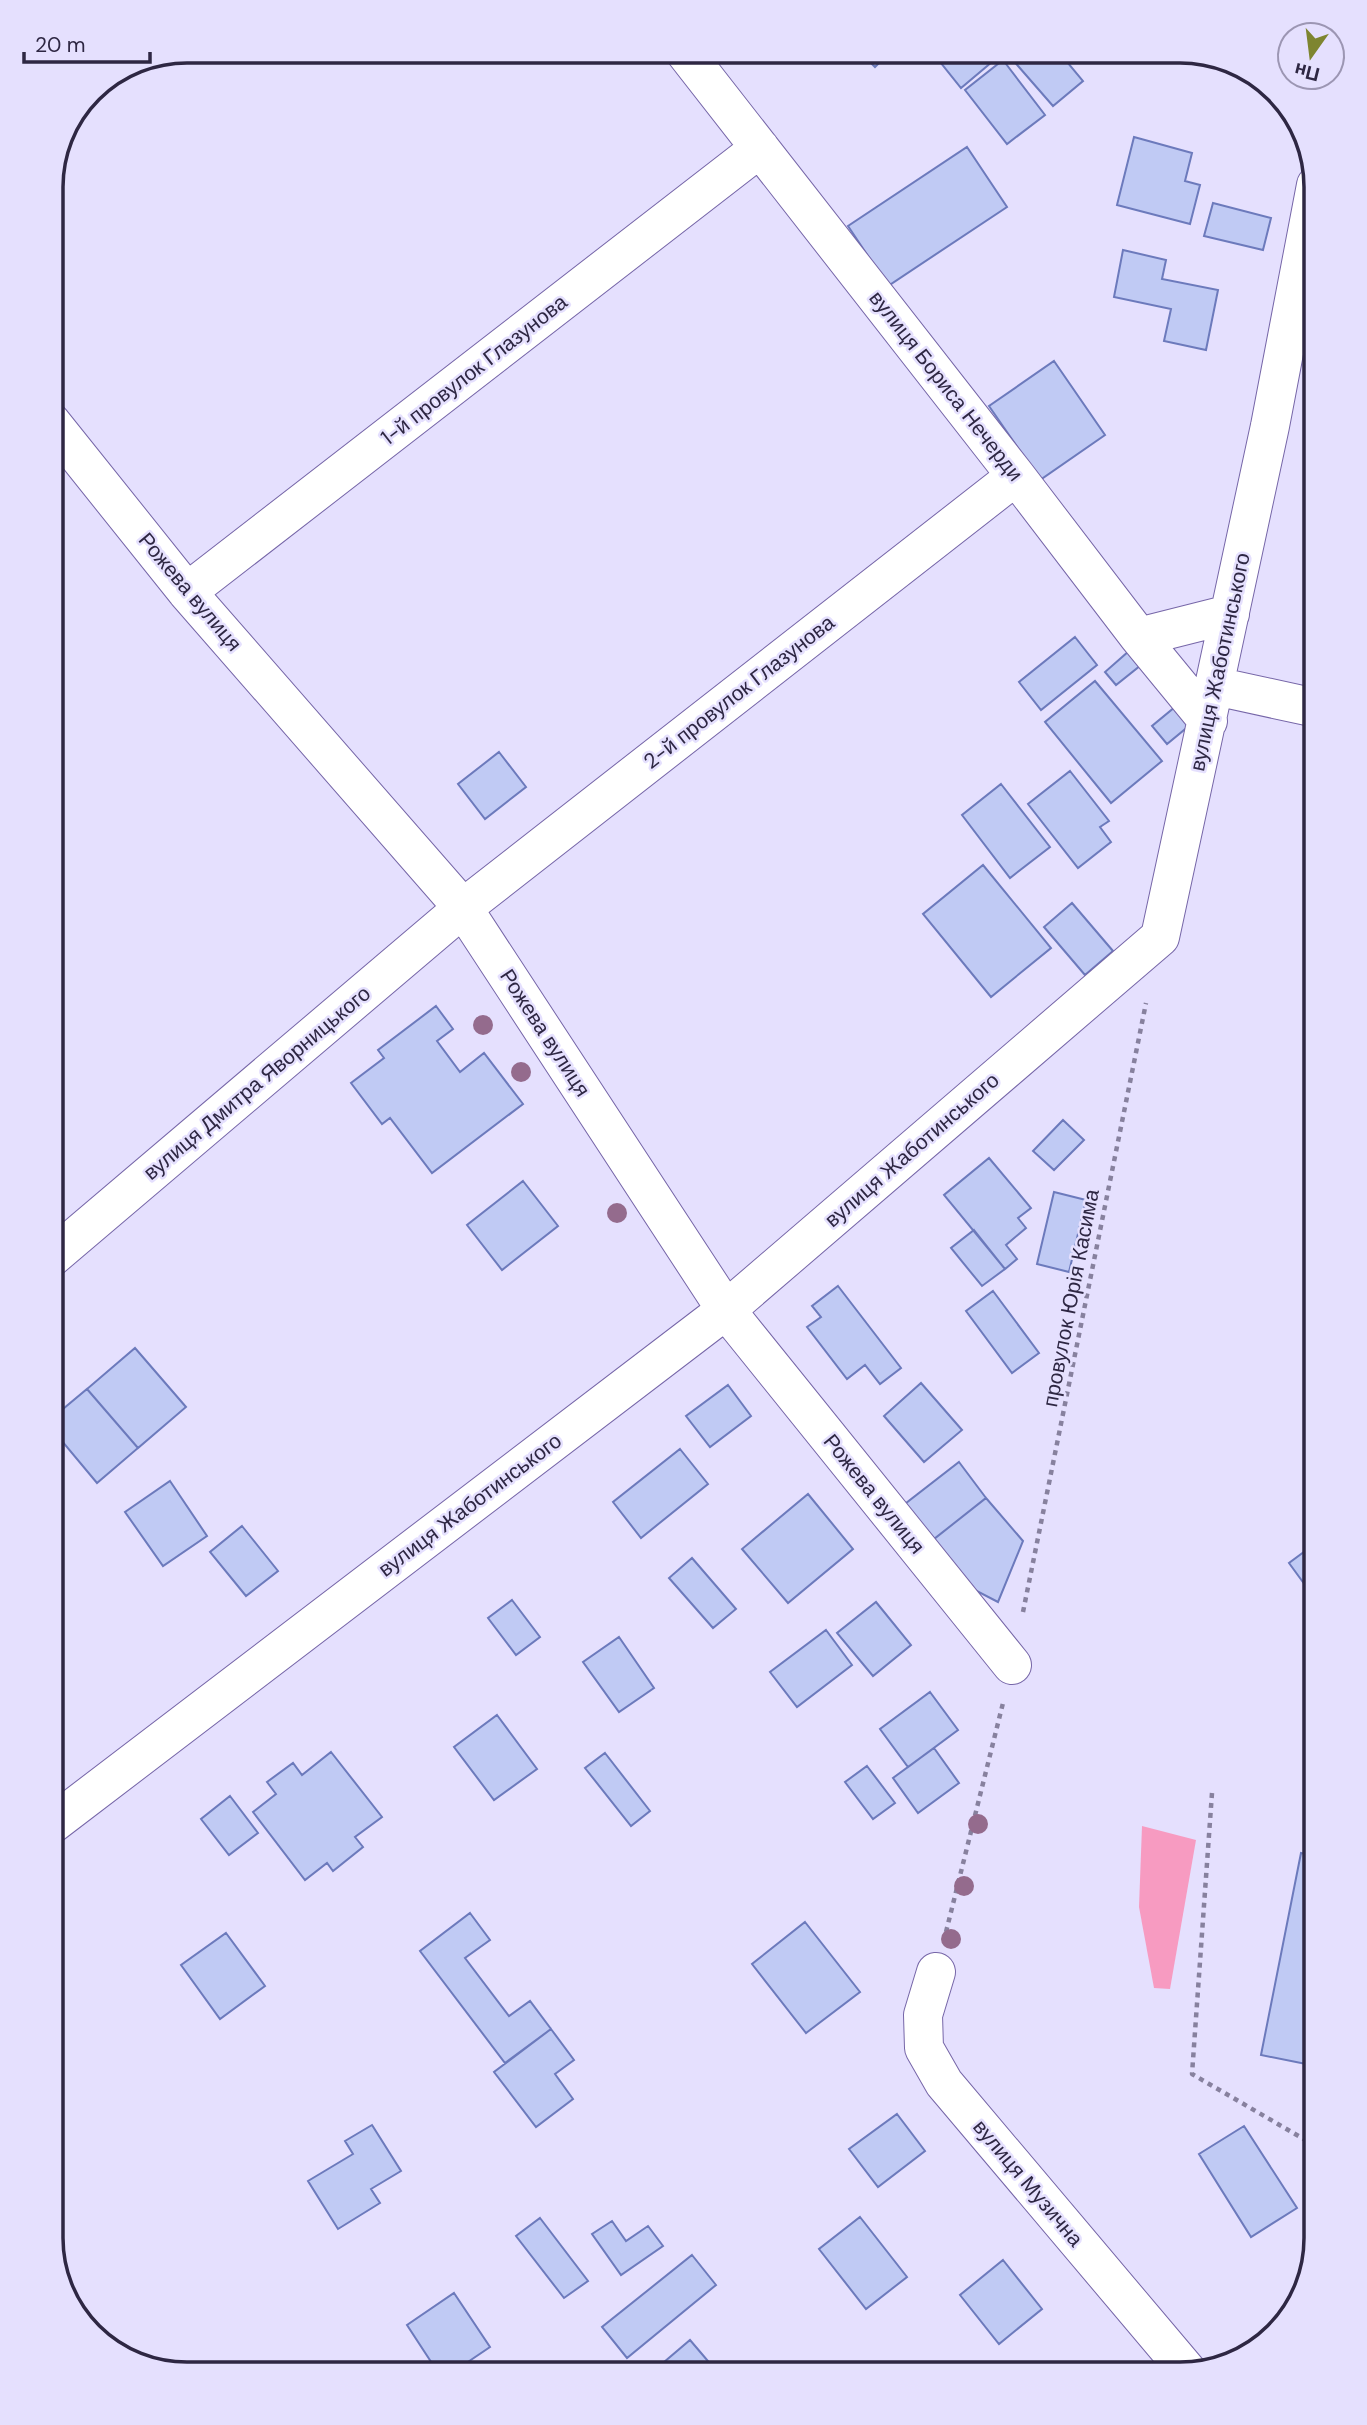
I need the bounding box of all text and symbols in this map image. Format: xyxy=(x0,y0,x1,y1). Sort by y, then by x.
scale bar xyxy=(24,21,150,65)
north arrow xyxy=(1276,21,1346,91)
text: 20 m xyxy=(35,31,86,59)
text: Пн xyxy=(1292,57,1322,87)
street label: вулиця Бориса Нечерди xyxy=(863,285,1029,487)
street label: 1-й провулок Глазунова xyxy=(375,288,573,452)
street label: Рожева вулиця xyxy=(132,527,248,657)
street label: вулиця Жаботинського xyxy=(1183,550,1257,774)
street label: 2-й провулок Глазунова xyxy=(638,608,840,775)
street label: Рожева вулиця xyxy=(493,964,597,1102)
street label: вулиця Дмитра Яворницького xyxy=(138,980,376,1186)
street label: вулиця Жаботинського xyxy=(819,1066,1005,1234)
street label: провулок Юрія Касима xyxy=(1036,1186,1106,1409)
street label: вулиця Жаботинського xyxy=(373,1427,567,1583)
street label: Рожева вулиця xyxy=(817,1428,931,1560)
street label: вулиця Музична xyxy=(967,2114,1090,2253)

